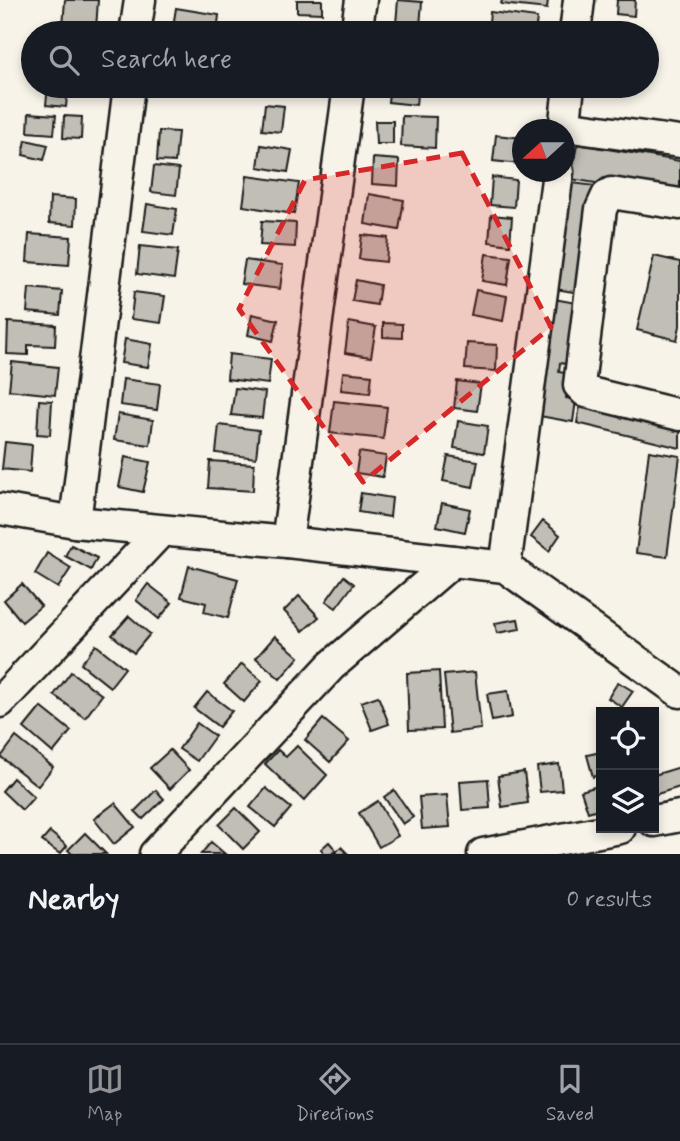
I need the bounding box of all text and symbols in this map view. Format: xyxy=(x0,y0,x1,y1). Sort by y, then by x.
search box xyxy=(21,21,659,98)
icon: search xyxy=(45,41,83,79)
text: Search here xyxy=(101,43,232,77)
north arrow xyxy=(512,119,575,182)
map controls xyxy=(596,707,659,833)
button: locate xyxy=(596,707,659,770)
button: layers xyxy=(596,770,659,833)
text: Nearby xyxy=(28,880,119,919)
text: 0 results xyxy=(566,885,652,915)
tab: Map xyxy=(86,1060,124,1127)
tab: Directions xyxy=(296,1060,374,1127)
tab: Saved xyxy=(546,1060,594,1127)

